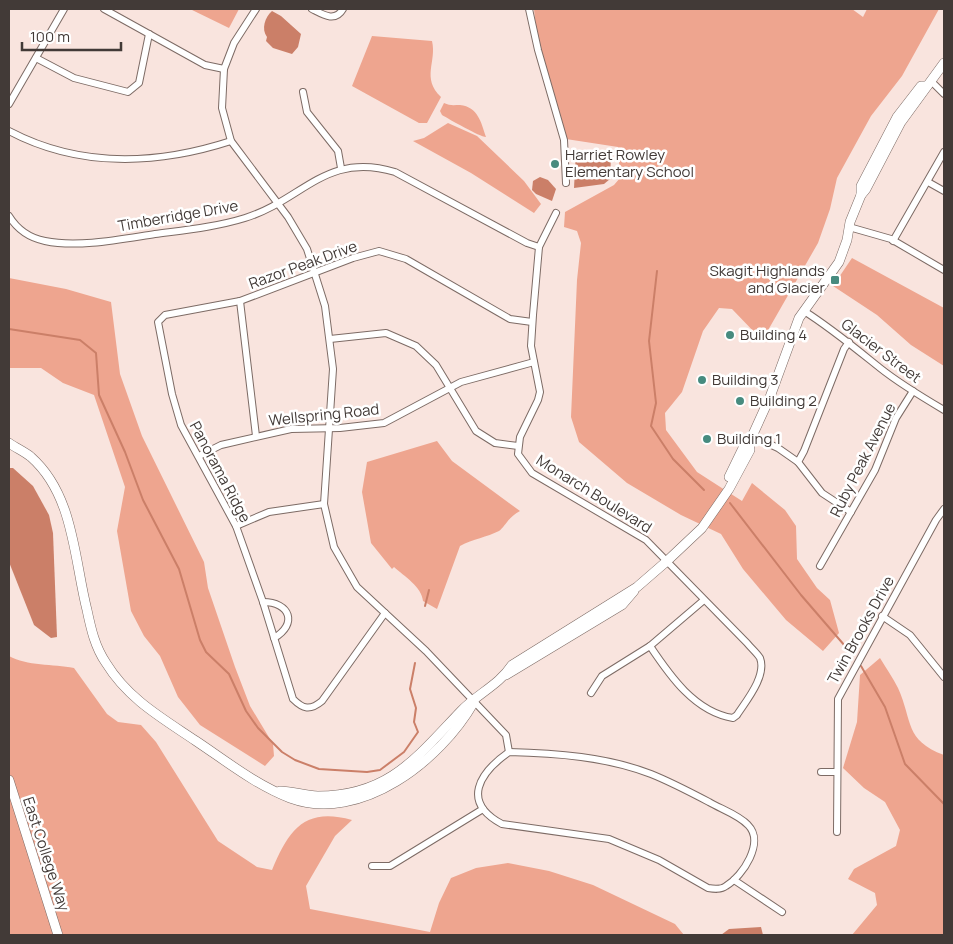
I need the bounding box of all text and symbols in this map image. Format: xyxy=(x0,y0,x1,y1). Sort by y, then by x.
scale bar xyxy=(22,20,121,52)
text: 100 m xyxy=(30,26,70,47)
place label: Harriet Rowley Elementary School xyxy=(565,144,694,182)
marker: Harriet Rowley Elementary School xyxy=(549,158,561,170)
street label: Timberridge Drive xyxy=(116,195,240,236)
street label: Razor Peak Drive xyxy=(246,235,360,294)
place label: Skagit Highlands and Glacier xyxy=(710,260,826,298)
marker: Skagit Highlands and Glacier xyxy=(829,274,841,286)
street label: Glacier Street xyxy=(837,314,926,388)
place label: Building 4 xyxy=(740,324,807,345)
marker: Building 4 xyxy=(724,329,736,341)
place label: Building 3 xyxy=(712,369,779,390)
marker: Building 3 xyxy=(696,374,708,386)
place label: Building 2 xyxy=(750,390,817,411)
marker: Building 2 xyxy=(734,395,746,407)
street label: Wellspring Road xyxy=(268,398,380,431)
street label: Ruby Peak Avenue xyxy=(825,399,901,520)
street label: Panorama Ridge xyxy=(185,417,256,526)
place label: Building 1 xyxy=(717,428,781,449)
marker: Building 1 xyxy=(701,433,713,445)
street label: Monarch Boulevard xyxy=(532,449,656,538)
street label: Twin Brooks Drive xyxy=(822,572,899,688)
street label: East College Way xyxy=(18,794,75,914)

